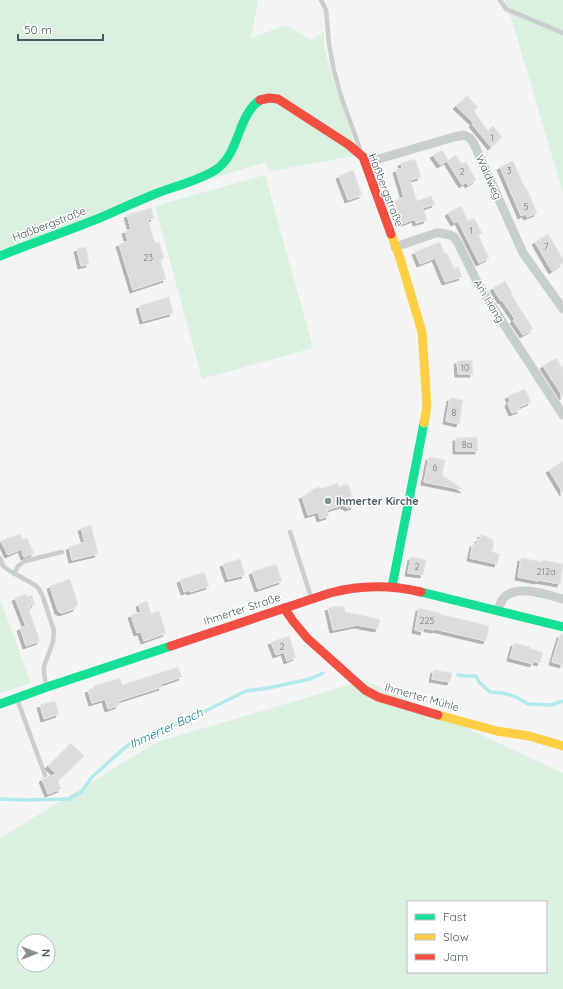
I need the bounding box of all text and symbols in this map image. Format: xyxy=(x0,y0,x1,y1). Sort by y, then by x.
scale bar xyxy=(18,16,103,42)
text: 50 m xyxy=(24,22,52,37)
house number: 1 xyxy=(490,132,494,143)
street label: Haßbergstraße xyxy=(366,151,406,229)
street label: Waldweg xyxy=(473,152,505,202)
house number: 3 xyxy=(507,165,512,176)
house number: 2 xyxy=(460,166,465,177)
house number: 5 xyxy=(524,201,529,212)
street label: Haßbergstraße xyxy=(10,204,88,244)
house number: 1 xyxy=(469,225,473,236)
house number: 7 xyxy=(544,241,549,252)
house number: 23 xyxy=(143,252,153,263)
street label: Am Hang xyxy=(471,277,507,325)
house number: 10 xyxy=(461,362,469,373)
house number: 8 xyxy=(452,407,457,418)
house number: 8a xyxy=(462,439,472,450)
house number: 6 xyxy=(433,462,438,473)
place label: Ihmerter Kirche xyxy=(336,494,419,508)
marker: Ihmerter Kirche xyxy=(323,496,333,506)
house number: 2 xyxy=(415,561,420,572)
house number: 212a xyxy=(537,566,555,577)
street label: Ihmerter Straße xyxy=(202,590,282,628)
house number: 225 xyxy=(420,615,435,626)
house number: 2 xyxy=(280,641,285,652)
street label: Ihmerter Mühle xyxy=(383,680,461,714)
water label: Ihmerter Bach xyxy=(127,704,205,751)
legend xyxy=(407,901,547,973)
text: Fast xyxy=(443,909,467,924)
text: Slow xyxy=(443,929,469,944)
north arrow xyxy=(16,933,56,973)
text: N xyxy=(39,949,53,957)
text: Jam xyxy=(443,949,468,964)

